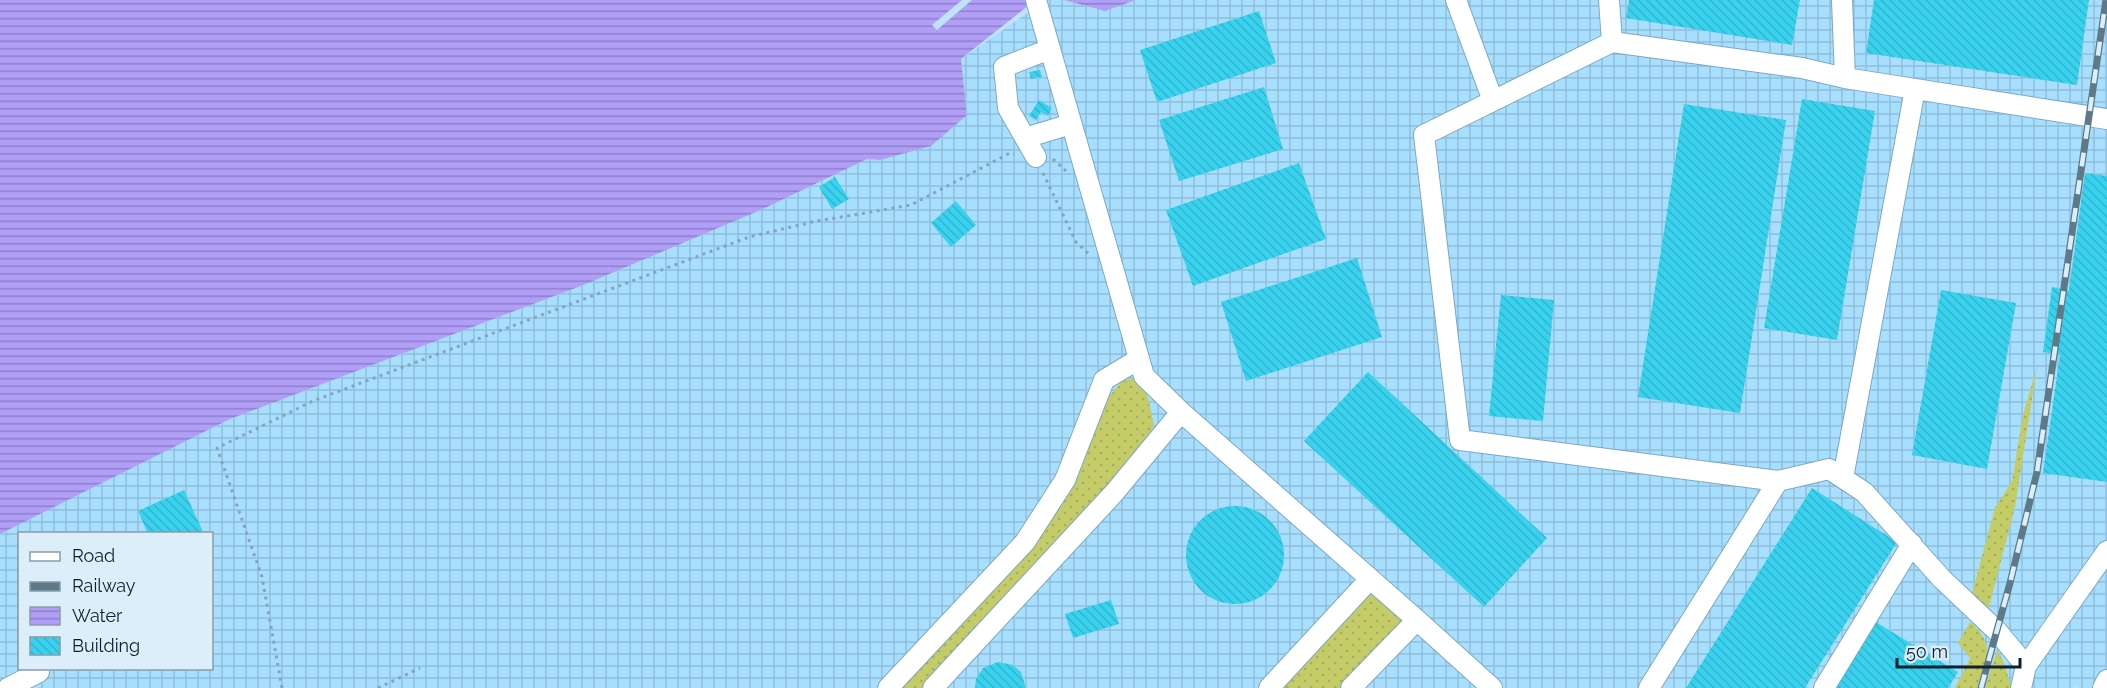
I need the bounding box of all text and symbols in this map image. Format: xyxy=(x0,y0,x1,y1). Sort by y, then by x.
legend xyxy=(18,532,213,670)
text: Road xyxy=(72,545,115,566)
text: Railway xyxy=(72,575,136,596)
text: Water xyxy=(72,605,123,626)
scale bar xyxy=(1897,631,2020,669)
text: Building xyxy=(72,635,140,656)
text: 50 m xyxy=(1906,641,1948,662)

